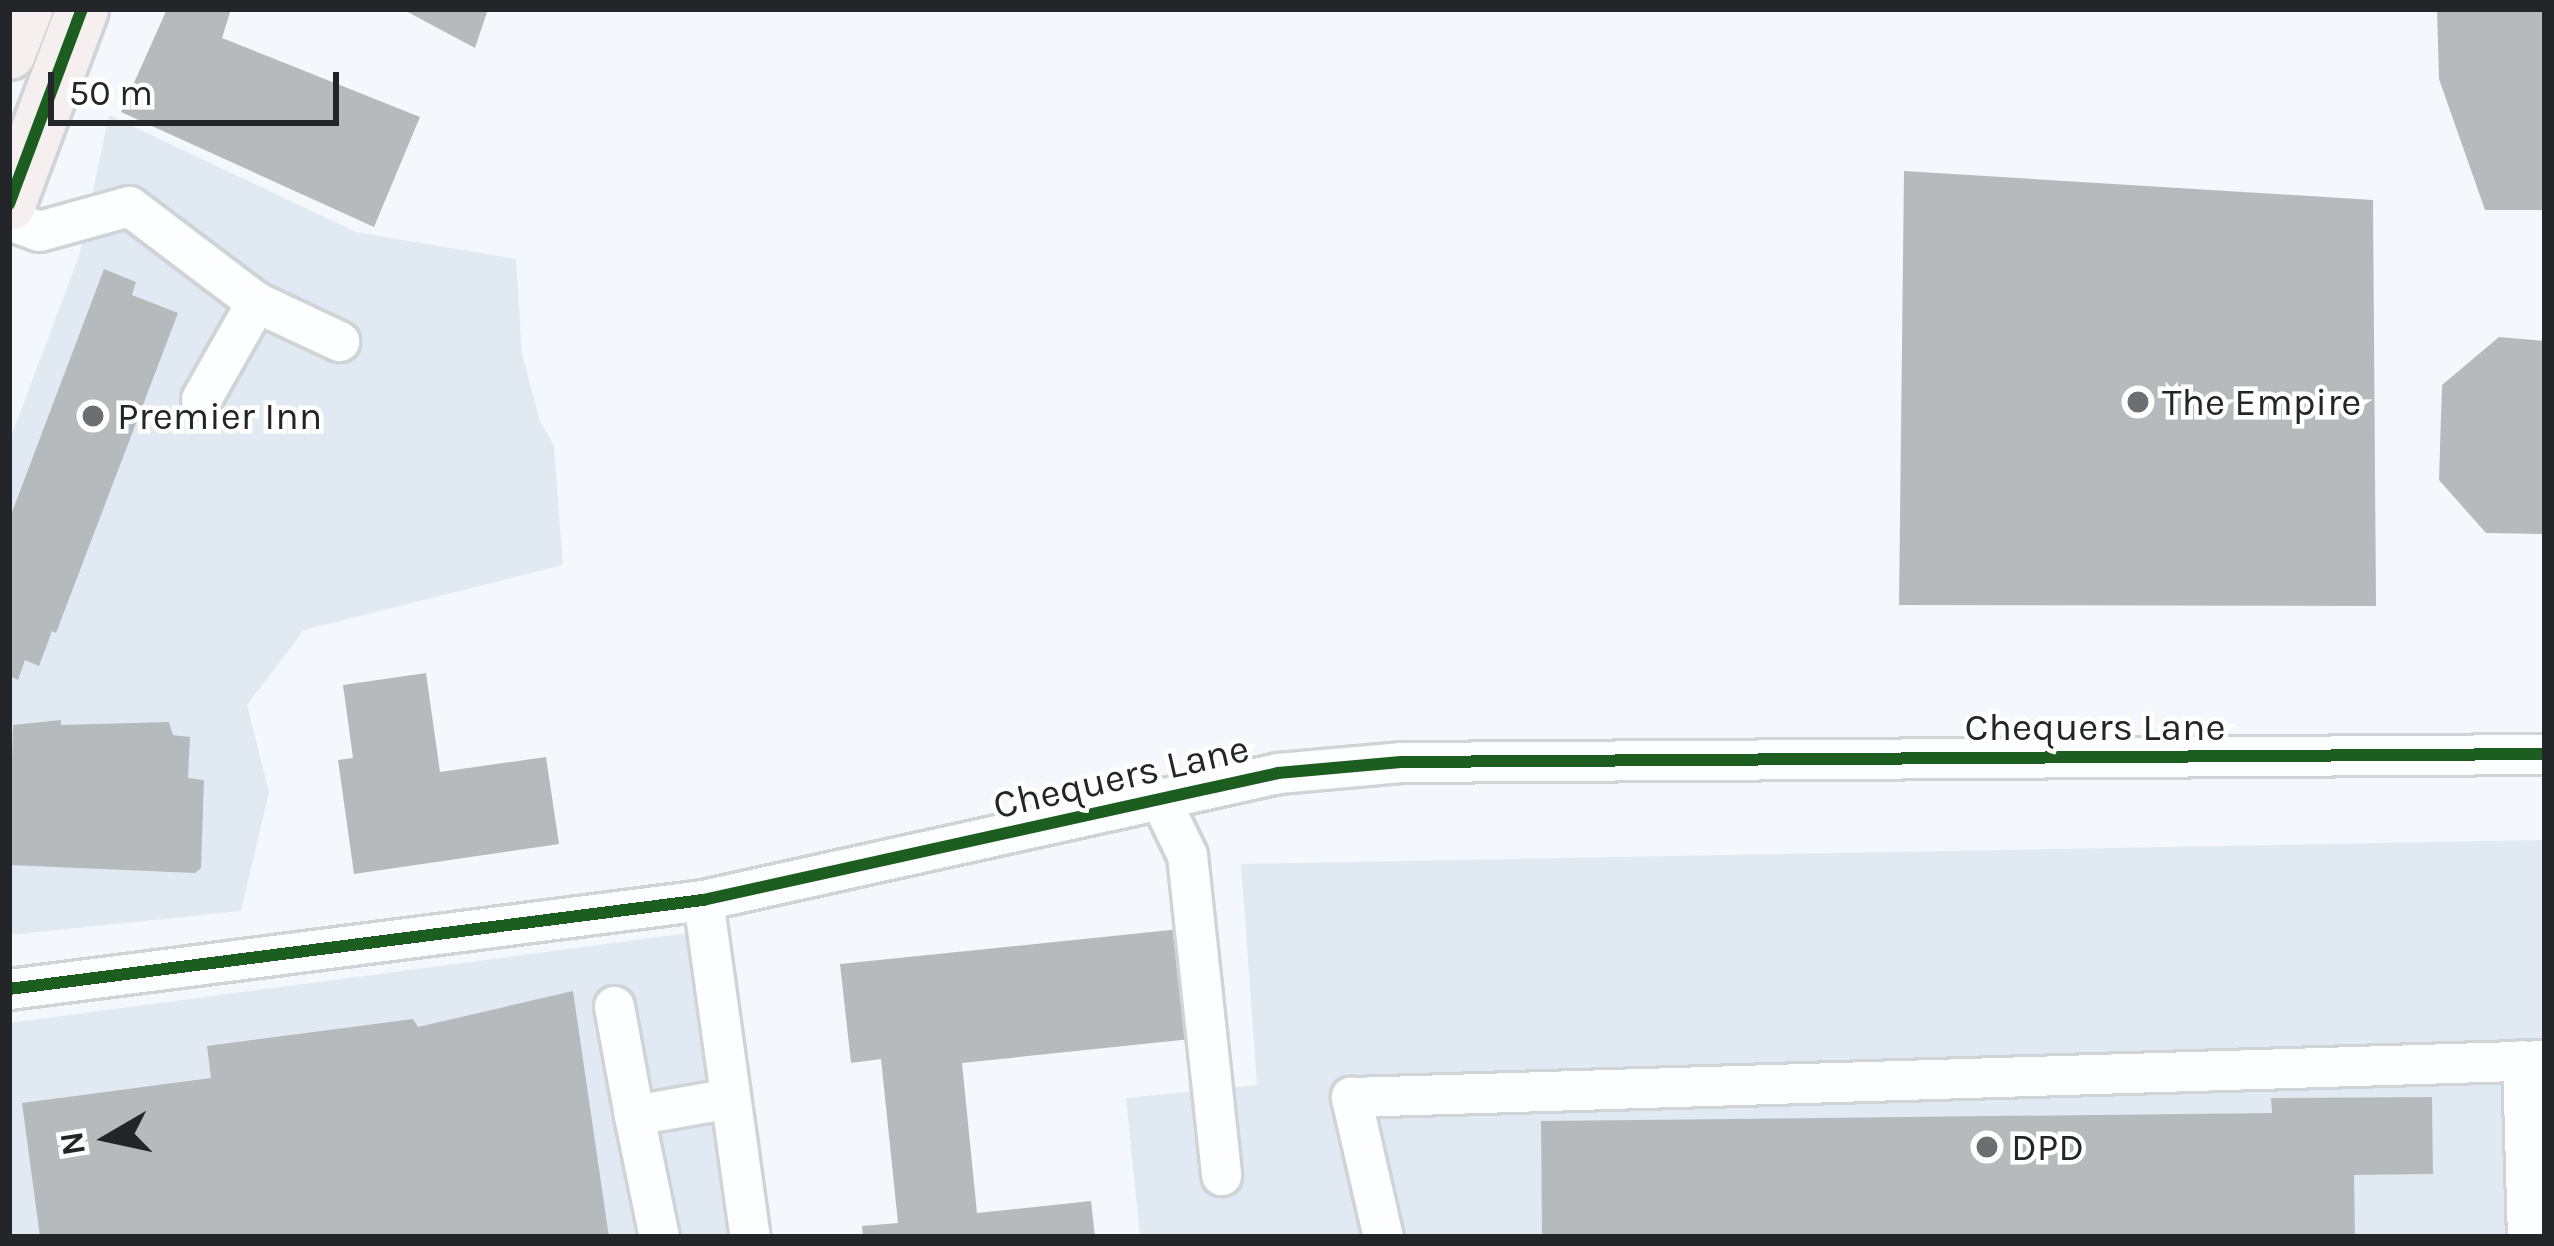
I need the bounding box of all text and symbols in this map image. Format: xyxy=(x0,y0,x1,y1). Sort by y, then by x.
scale bar xyxy=(54,48,345,122)
text: 50 m xyxy=(69,72,153,114)
place label: The Empire xyxy=(2162,379,2361,425)
marker: The Empire xyxy=(2125,389,2151,415)
place label: Premier Inn xyxy=(117,393,322,439)
marker: Premier Inn xyxy=(80,403,106,429)
street label: Chequers Lane xyxy=(1964,704,2226,750)
street label: Chequers Lane xyxy=(989,725,1253,829)
north arrow xyxy=(48,1078,168,1198)
place label: DPD xyxy=(2011,1124,2084,1170)
text: N xyxy=(52,1129,93,1158)
marker: DPD xyxy=(1974,1134,2000,1160)

